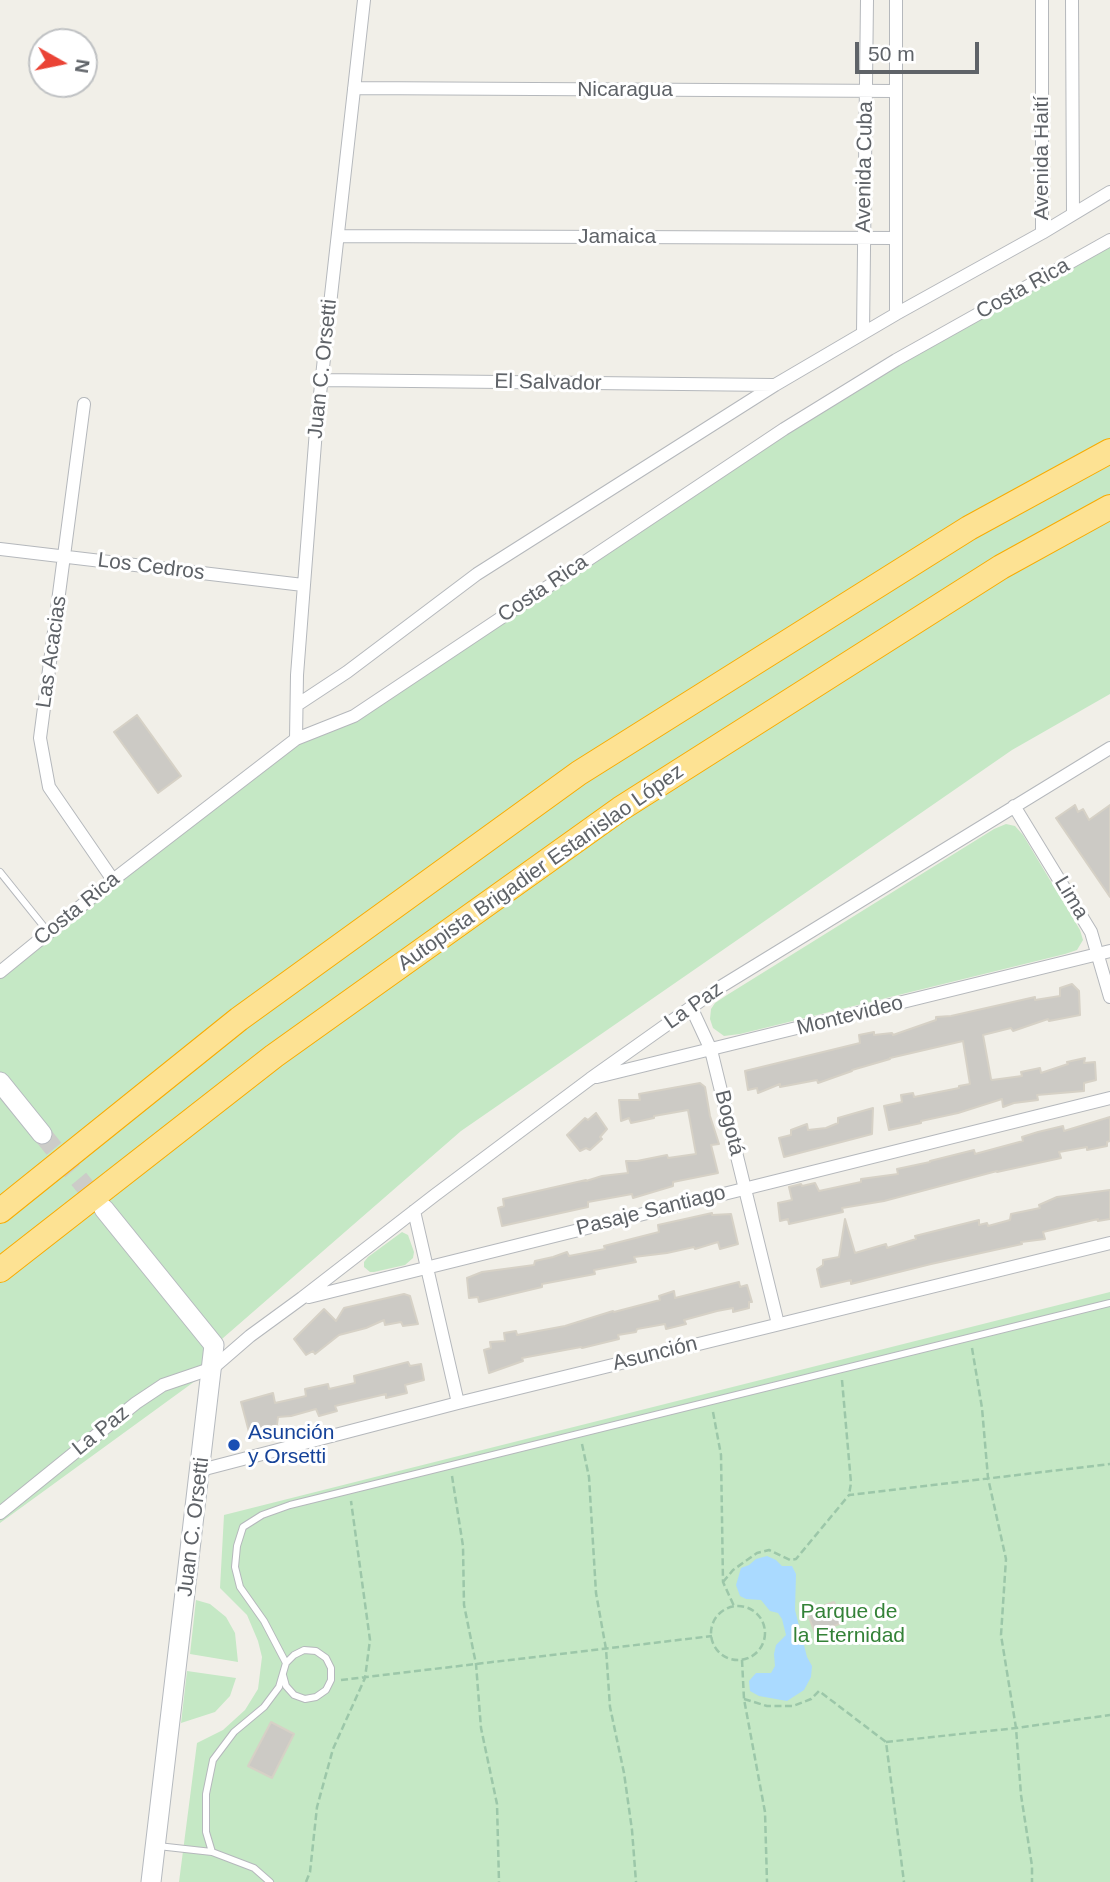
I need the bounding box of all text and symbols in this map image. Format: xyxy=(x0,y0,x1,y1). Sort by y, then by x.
north arrow xyxy=(28,28,98,98)
scale bar xyxy=(858,28,982,72)
text: 50 m xyxy=(868,42,915,65)
text: N xyxy=(71,58,94,74)
street label: Nicaragua xyxy=(577,77,673,103)
street label: Avenida Haití xyxy=(1029,96,1055,220)
street label: Avenida Cuba xyxy=(851,101,879,233)
street label: Jamaica xyxy=(578,224,656,250)
street label: Costa Rica xyxy=(972,253,1074,325)
street label: Juan C. Orsetti xyxy=(303,298,343,440)
street label: El Salvador xyxy=(494,369,602,397)
street label: Los Cedros xyxy=(96,548,206,586)
street label: Costa Rica xyxy=(493,550,593,628)
street label: Las Acacias xyxy=(32,594,72,710)
street label: Autopista Brigadier Estanislao López xyxy=(393,759,689,977)
street label: Costa Rica xyxy=(29,867,125,951)
street label: Lima xyxy=(1048,872,1094,924)
street label: La Paz xyxy=(660,977,728,1035)
street label: Montevideo xyxy=(794,991,906,1041)
street label: Bogotá xyxy=(709,1088,749,1158)
street label: Pasaje Santiago xyxy=(574,1180,728,1242)
street label: Asunción xyxy=(610,1331,700,1377)
street label: La Paz xyxy=(68,1401,134,1461)
place label: Asunción y Orsetti xyxy=(248,1420,334,1470)
marker: Asunción y Orsetti xyxy=(226,1437,242,1453)
street label: Juan C. Orsetti xyxy=(173,1456,215,1598)
park label: Parque de la Eternidad xyxy=(793,1599,905,1649)

